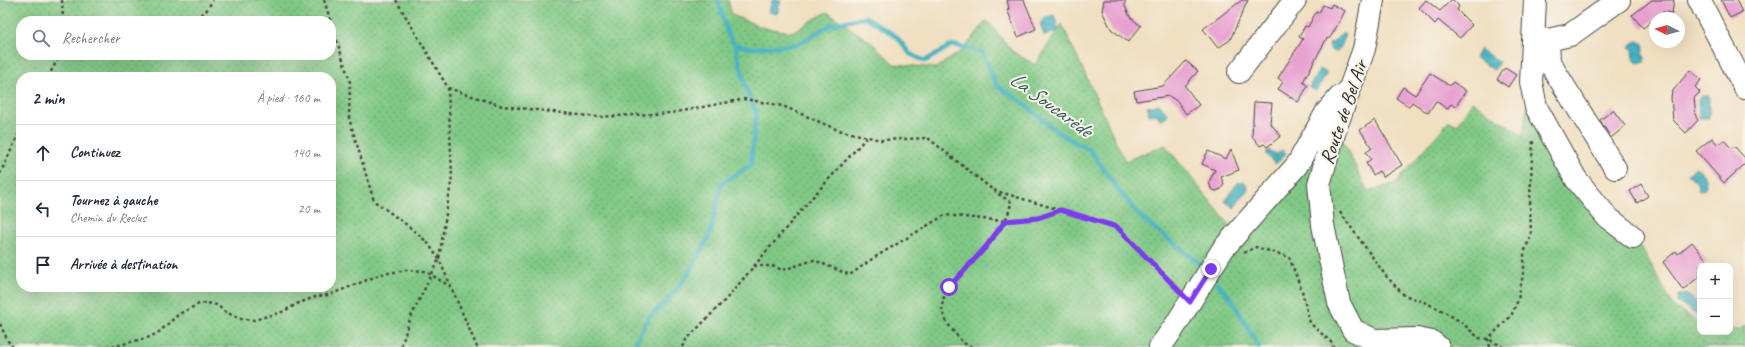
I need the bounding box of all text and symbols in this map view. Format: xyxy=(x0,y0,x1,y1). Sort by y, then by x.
north arrow xyxy=(1649,12,1685,48)
search box xyxy=(16,16,336,60)
icon: search xyxy=(30,27,52,49)
text: Rechercher xyxy=(62,29,120,48)
street label: Route de Bel Air xyxy=(1314,55,1373,167)
water label: La Soucarède xyxy=(1005,66,1100,144)
text: 2 min xyxy=(32,88,65,109)
text: À pied · 160 m xyxy=(257,90,320,106)
icon: ahead xyxy=(32,142,54,164)
text: Continuez xyxy=(70,143,120,162)
text: 140 m xyxy=(292,145,320,161)
text: Tournez à gauche xyxy=(70,191,157,210)
icon: left xyxy=(32,198,54,220)
text: 20 m xyxy=(298,201,320,217)
text: Chemin du Reclus xyxy=(70,210,146,226)
icon: arrive xyxy=(32,254,54,276)
text: Arrivée à destination xyxy=(70,255,178,274)
route end xyxy=(1202,260,1220,278)
map controls xyxy=(1697,263,1733,335)
button: + xyxy=(1697,263,1733,299)
route start xyxy=(940,278,958,296)
button: − xyxy=(1697,299,1733,335)

